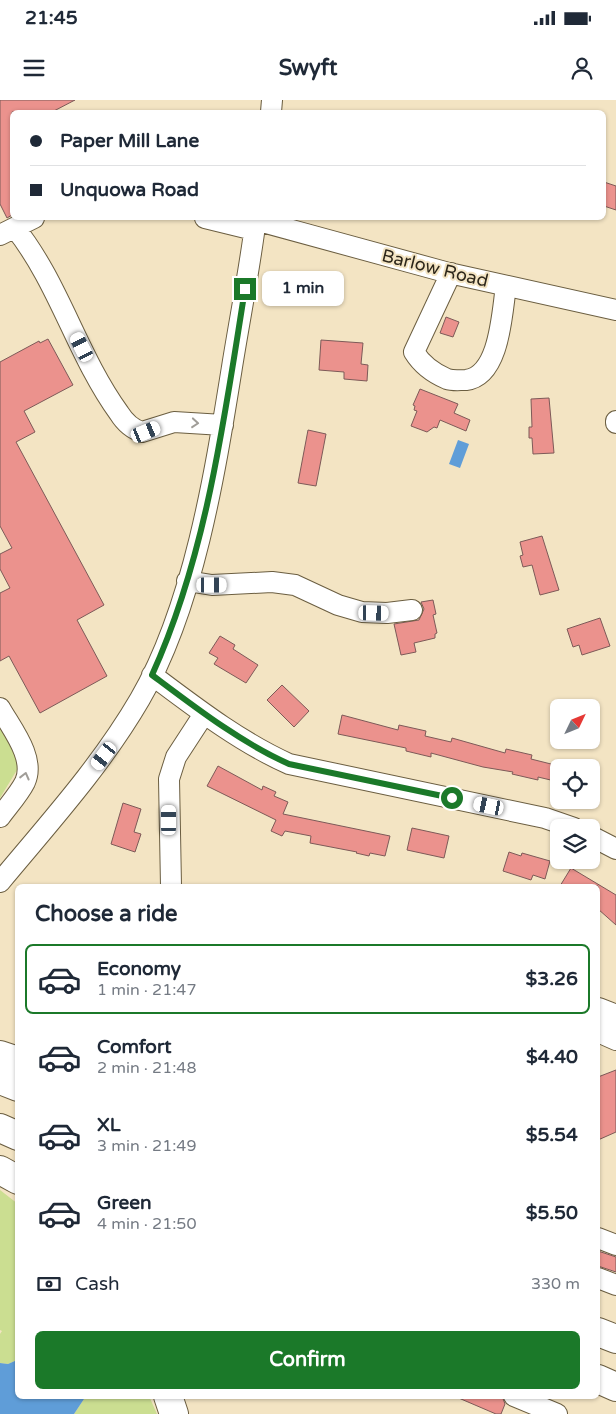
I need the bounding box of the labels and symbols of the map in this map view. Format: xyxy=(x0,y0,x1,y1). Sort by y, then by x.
street label: Barlow Road xyxy=(379,244,491,292)
callout: 1 min xyxy=(262,272,345,306)
route end xyxy=(234,278,256,300)
car xyxy=(68,330,95,364)
one-way arrow xyxy=(191,418,199,429)
car xyxy=(129,419,162,445)
car xyxy=(197,578,227,593)
car xyxy=(358,605,389,621)
north arrow xyxy=(550,699,600,749)
car xyxy=(88,740,119,772)
one-way arrow xyxy=(19,772,30,780)
route start xyxy=(441,787,463,809)
car xyxy=(472,796,505,816)
car xyxy=(161,805,176,835)

